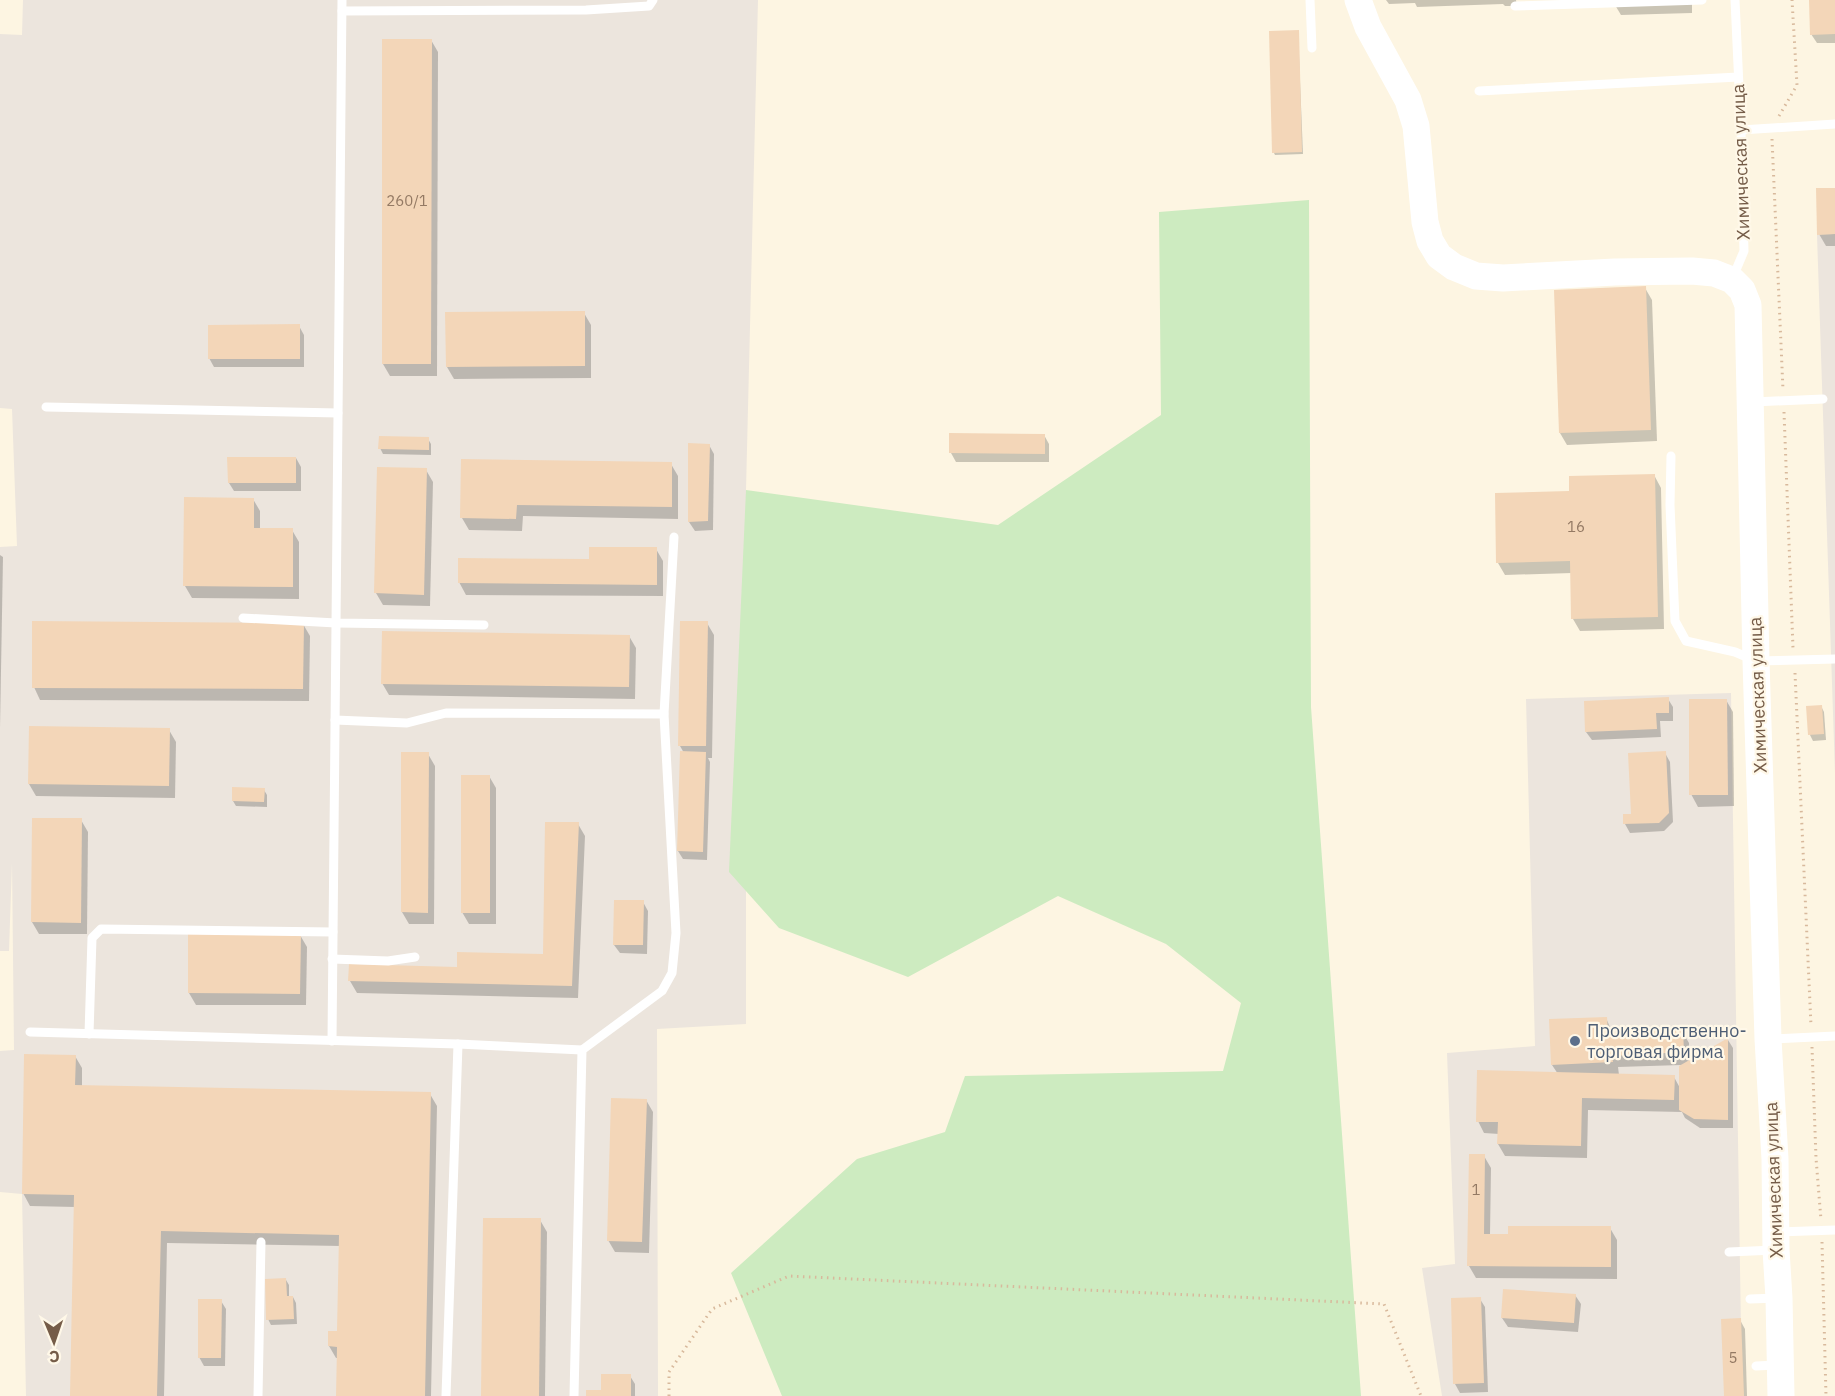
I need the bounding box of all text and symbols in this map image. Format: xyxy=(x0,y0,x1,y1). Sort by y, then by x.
street label: Химическая улица xyxy=(1726,83,1755,241)
house number: 260/1 xyxy=(386,191,428,210)
house number: 16 xyxy=(1567,517,1585,536)
street label: Химическая улица xyxy=(1743,616,1772,774)
place label: Производственно- торговая фирма xyxy=(1587,1019,1747,1063)
marker: Производственно- торговая фирма xyxy=(1568,1034,1582,1048)
street label: Химическая улица xyxy=(1759,1101,1788,1259)
house number: 1 xyxy=(1471,1180,1481,1199)
north arrow xyxy=(24,1312,84,1372)
text: С xyxy=(49,1347,60,1367)
house number: 5 xyxy=(1728,1348,1738,1367)

